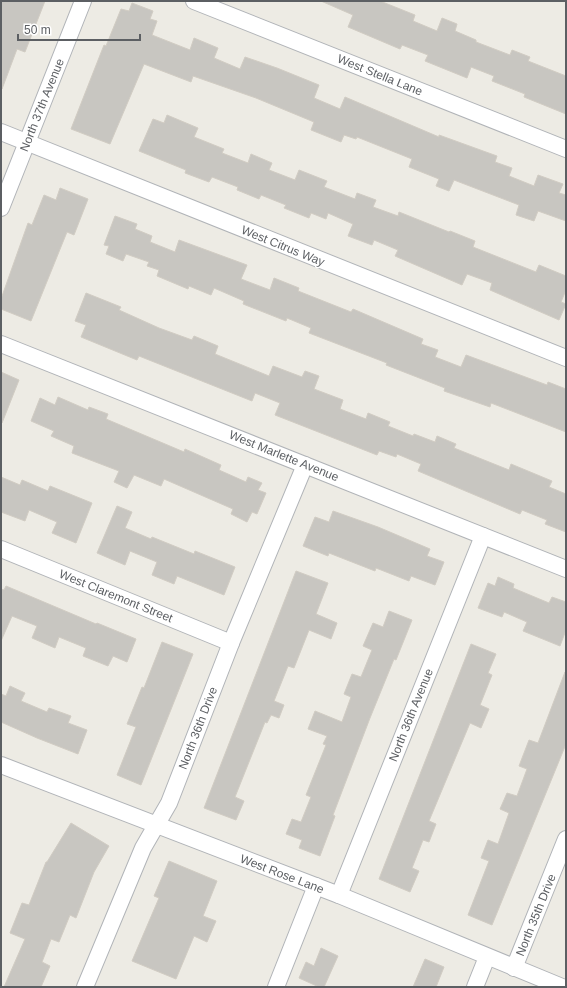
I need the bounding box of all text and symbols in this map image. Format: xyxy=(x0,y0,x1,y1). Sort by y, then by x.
scale bar xyxy=(18,16,140,42)
text: 50 m xyxy=(24,23,51,37)
street label: West Stella Lane xyxy=(335,52,425,99)
street label: North 37th Avenue xyxy=(17,56,67,154)
street label: West Citrus Way xyxy=(239,223,327,269)
street label: West Marlette Avenue xyxy=(227,428,341,485)
street label: West Claremont Street xyxy=(57,567,175,625)
street label: North 36th Avenue xyxy=(386,666,436,764)
street label: North 36th Drive xyxy=(176,684,220,771)
street label: West Rose Lane xyxy=(238,852,326,897)
street label: North 35th Drive xyxy=(513,872,559,958)

